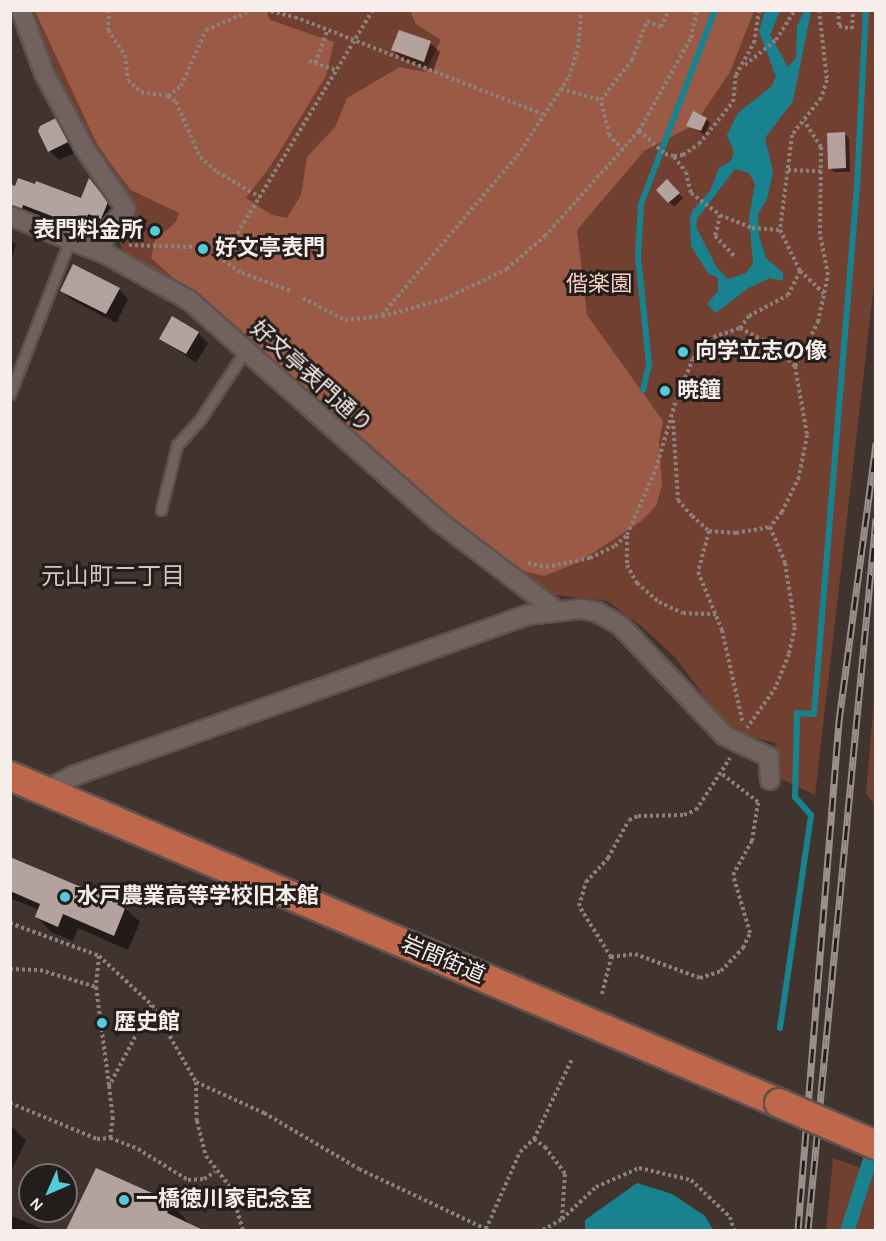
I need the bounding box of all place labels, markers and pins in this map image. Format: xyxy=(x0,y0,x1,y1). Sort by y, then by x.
place label: 表門料金所 xyxy=(33,218,143,244)
marker: 表門料金所 xyxy=(148,224,162,238)
place label: 好文亭表門 xyxy=(215,236,325,262)
marker: 好文亭表門 xyxy=(196,242,210,256)
place label: 向学立志の像 xyxy=(695,339,827,365)
marker: 向学立志の像 xyxy=(676,345,690,359)
place label: 暁鐘 xyxy=(677,378,721,404)
marker: 暁鐘 xyxy=(658,384,672,398)
place label: 水戸農業高等学校旧本館 xyxy=(77,884,319,910)
marker: 水戸農業高等学校旧本館 xyxy=(58,890,72,904)
place label: 歴史館 xyxy=(114,1010,180,1036)
marker: 歴史館 xyxy=(95,1016,109,1030)
place label: 一橋徳川家記念室 xyxy=(136,1187,312,1213)
marker: 一橋徳川家記念室 xyxy=(117,1193,131,1207)

